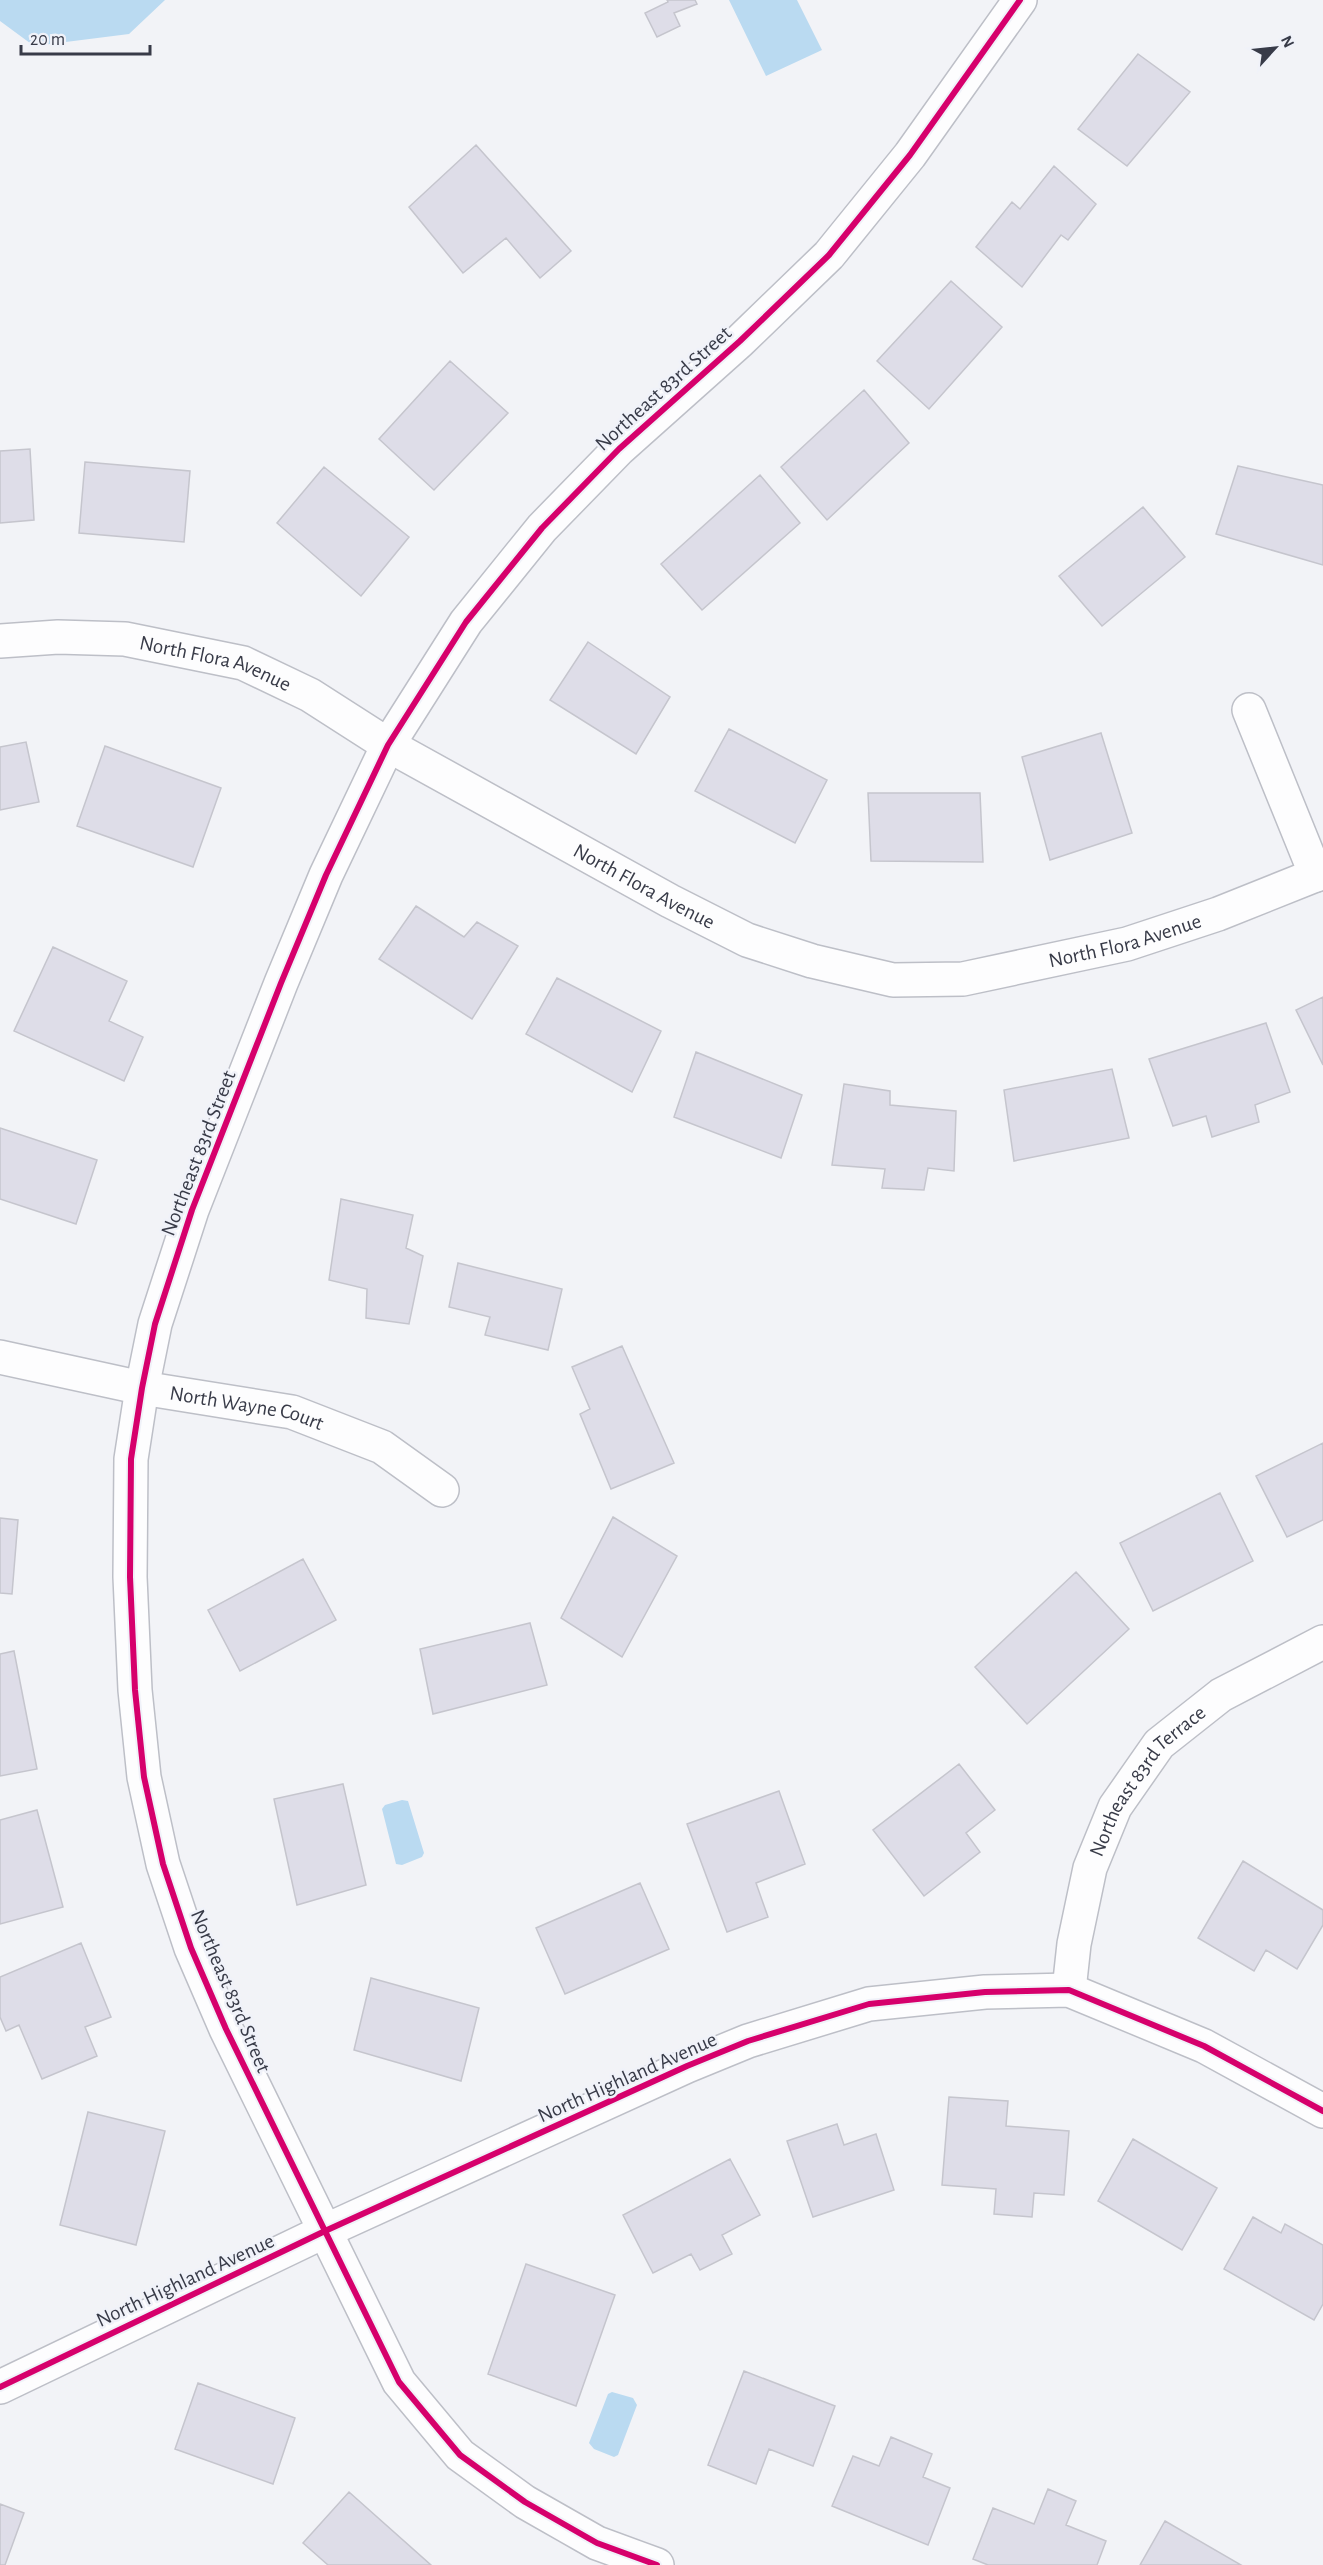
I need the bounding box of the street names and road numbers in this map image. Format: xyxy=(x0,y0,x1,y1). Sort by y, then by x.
street label: Northeast 83rd Street xyxy=(591,322,736,455)
street label: North Flora Avenue xyxy=(138,632,294,695)
street label: North Flora Avenue xyxy=(570,840,718,933)
street label: North Flora Avenue xyxy=(1047,910,1204,971)
street label: Northeast 83rd Street xyxy=(157,1068,240,1239)
street label: North Wayne Court xyxy=(168,1383,327,1434)
street label: Northeast 83rd Terrace xyxy=(1086,1702,1210,1860)
street label: Northeast 83rd Street xyxy=(187,1907,274,2076)
street label: North Highland Avenue xyxy=(535,2029,720,2126)
street label: North Highland Avenue xyxy=(93,2230,277,2331)

